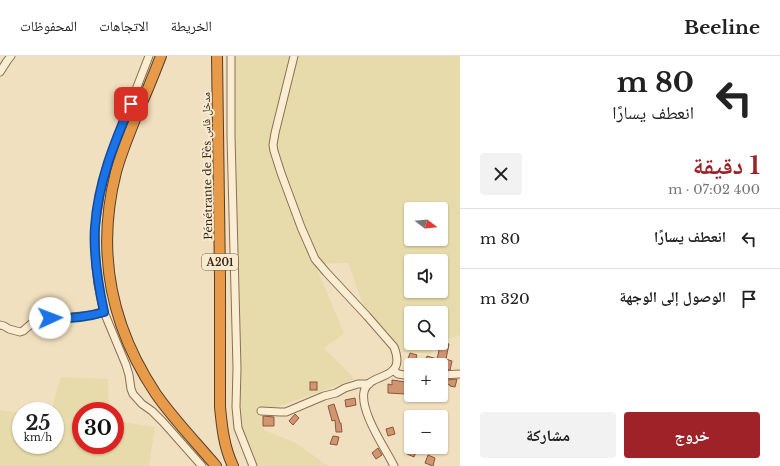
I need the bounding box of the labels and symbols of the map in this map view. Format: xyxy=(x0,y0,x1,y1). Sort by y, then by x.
pin xyxy=(114,87,148,121)
street label: Pénétrante de Fès مدخل فاس xyxy=(199,92,215,240)
north arrow xyxy=(404,202,448,246)
road number: A201 xyxy=(202,254,238,270)
position arrow xyxy=(29,297,71,339)
speed limit sign: 30 xyxy=(72,402,124,454)

